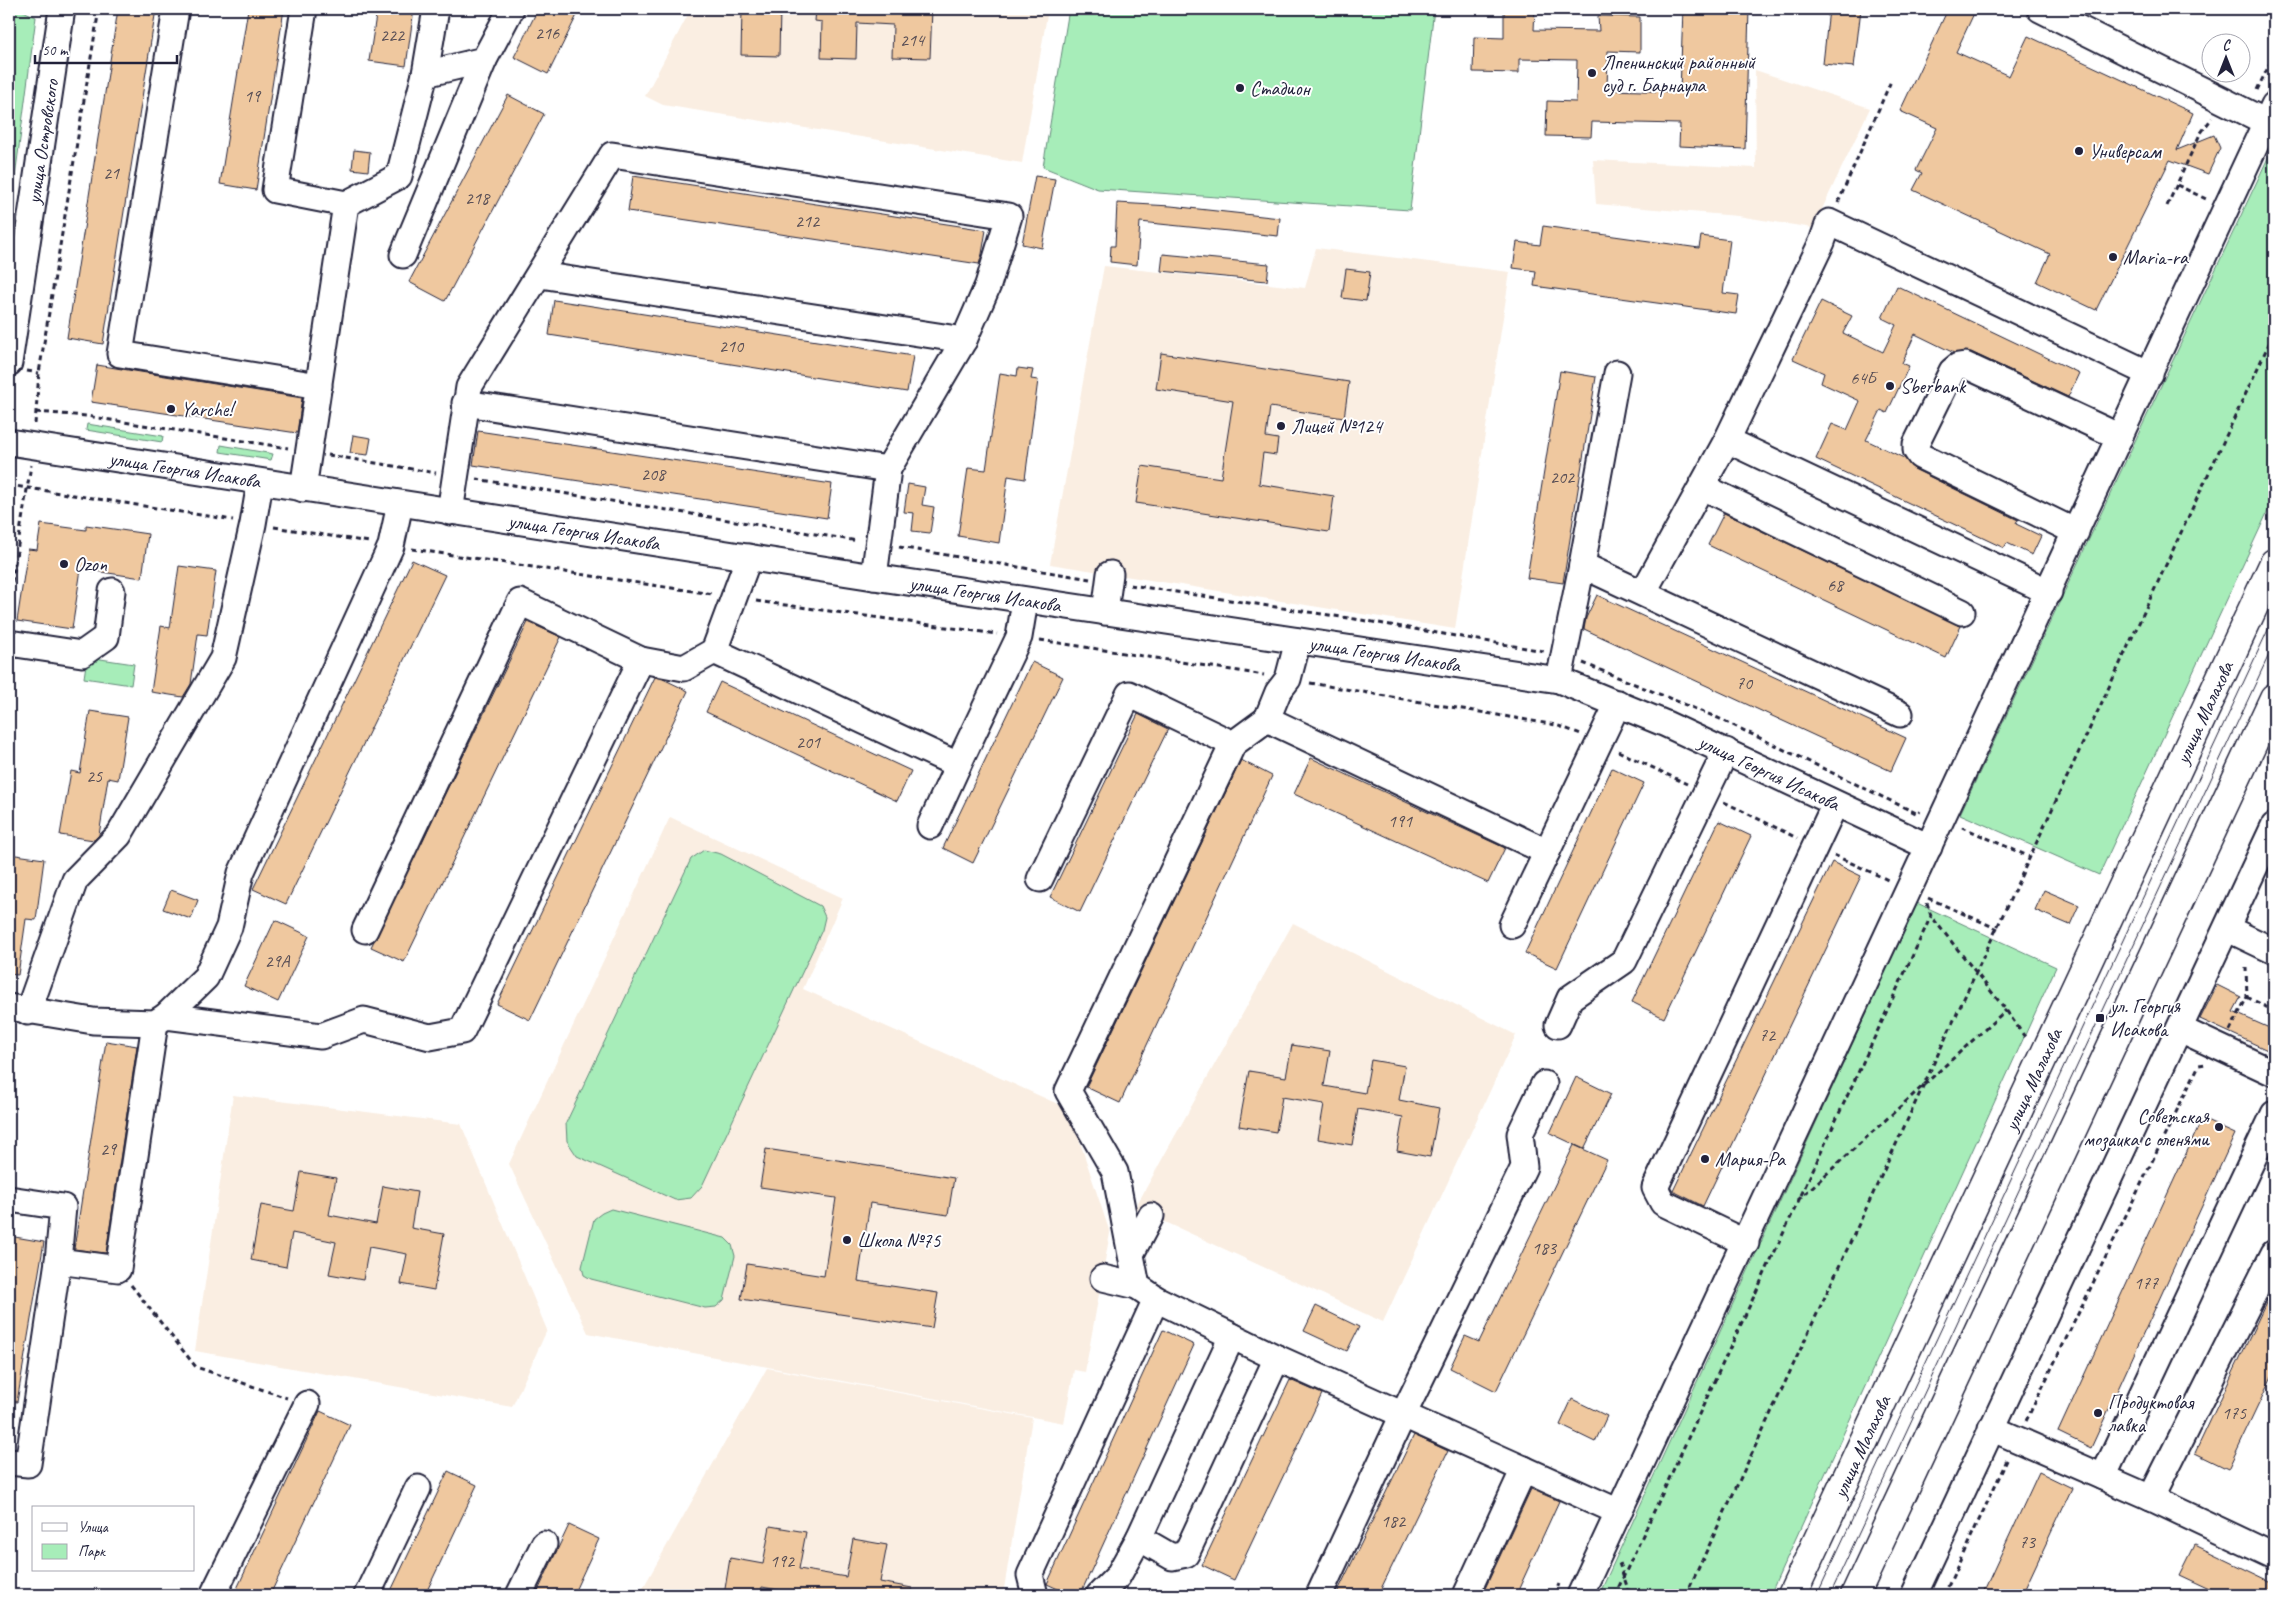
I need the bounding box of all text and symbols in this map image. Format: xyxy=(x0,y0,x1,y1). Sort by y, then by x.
house number: 216 xyxy=(535,22,560,44)
house number: 222 xyxy=(380,24,406,46)
house number: 214 xyxy=(900,29,926,51)
scale bar xyxy=(35,32,178,64)
north arrow xyxy=(2200,32,2250,82)
text: С xyxy=(2223,37,2232,54)
text: 50 m xyxy=(42,41,69,60)
place label: Лпенинский районный суд г. Барнаула xyxy=(1602,50,1757,98)
marker: Лпенинский районный суд г. Барнаула xyxy=(1586,67,1598,79)
place label: Стадион xyxy=(1250,76,1311,101)
street label: улица Островского xyxy=(21,77,64,206)
marker: Стадион xyxy=(1234,82,1246,94)
house number: 19 xyxy=(244,85,262,107)
place label: Универсам xyxy=(2089,139,2162,164)
marker: Универсам xyxy=(2073,145,2085,157)
house number: 21 xyxy=(103,162,120,184)
house number: 218 xyxy=(465,187,491,209)
house number: 212 xyxy=(795,210,821,232)
place label: Maria-ra xyxy=(2123,245,2189,270)
marker: Maria-ra xyxy=(2107,251,2119,263)
house number: 210 xyxy=(719,335,745,357)
house number: 64Б xyxy=(1850,367,1879,389)
place label: Sberbank xyxy=(1900,374,1967,399)
marker: Sberbank xyxy=(1884,380,1896,392)
place label: Yarche! xyxy=(181,397,236,422)
marker: Yarche! xyxy=(165,403,177,415)
place label: Лицей №124 xyxy=(1291,414,1384,439)
marker: Лицей №124 xyxy=(1275,420,1287,432)
street label: улица Георгия Исакова xyxy=(107,446,263,494)
house number: 208 xyxy=(641,463,667,485)
house number: 202 xyxy=(1550,466,1576,488)
street label: улица Георгия Исакова xyxy=(506,508,662,557)
place label: Ozon xyxy=(74,552,108,577)
marker: Ozon xyxy=(58,558,70,570)
street label: улица Георгия Исакова xyxy=(907,570,1064,618)
house number: 68 xyxy=(1827,574,1845,596)
street label: улица Георгия Исакова xyxy=(1306,630,1463,678)
street label: улица Малахова xyxy=(2170,656,2240,769)
house number: 70 xyxy=(1736,672,1754,694)
street label: улица Георгия Исакова xyxy=(1694,729,1845,817)
house number: 201 xyxy=(796,731,821,753)
house number: 25 xyxy=(86,765,103,787)
house number: 191 xyxy=(1388,810,1413,832)
house number: 29А xyxy=(264,950,291,972)
place label: ул. Георгия Исакова xyxy=(2109,994,2181,1042)
marker: ул. Георгия Исакова xyxy=(2094,1012,2106,1024)
street label: улица Малахова xyxy=(1998,1023,2068,1136)
house number: 72 xyxy=(1759,1024,1777,1046)
place label: Советская мозаика с оленями xyxy=(2084,1104,2210,1152)
marker: Советская мозаика с оленями xyxy=(2213,1121,2225,1133)
house number: 29 xyxy=(100,1138,118,1160)
place label: Мария-Ра xyxy=(1715,1147,1786,1172)
marker: Мария-Ра xyxy=(1699,1153,1711,1165)
place label: Школа №75 xyxy=(857,1228,941,1253)
marker: Школа №75 xyxy=(841,1234,853,1246)
house number: 183 xyxy=(1532,1237,1558,1259)
house number: 177 xyxy=(2134,1272,2159,1294)
street label: улица Малахова xyxy=(1827,1390,1897,1503)
place label: Продуктовая лавка xyxy=(2108,1390,2195,1438)
house number: 175 xyxy=(2222,1402,2247,1424)
marker: Продуктовая лавка xyxy=(2092,1407,2104,1419)
legend xyxy=(32,1506,195,1572)
house number: 182 xyxy=(1381,1510,1407,1532)
text: Улица xyxy=(78,1518,109,1537)
house number: 73 xyxy=(2019,1531,2037,1553)
text: Парк xyxy=(78,1542,106,1561)
house number: 192 xyxy=(770,1550,796,1572)

